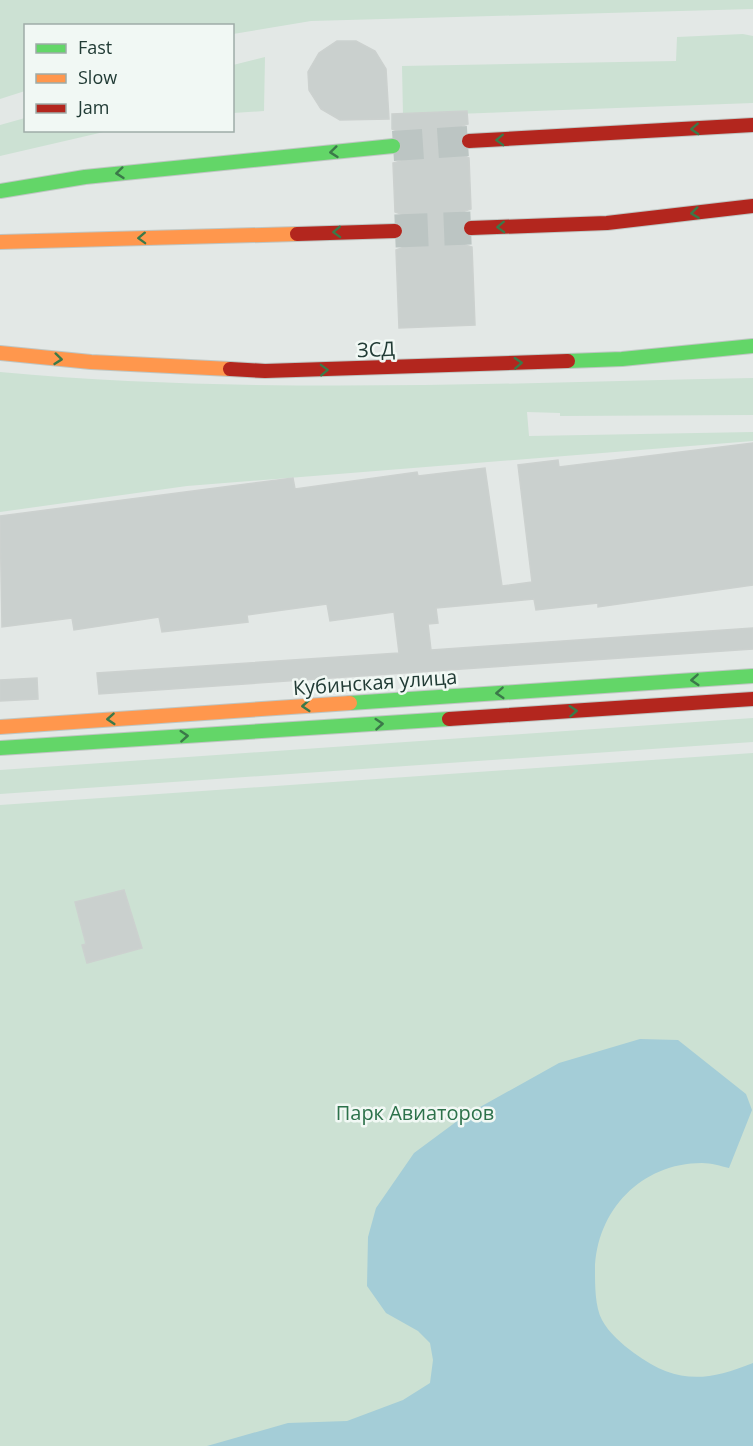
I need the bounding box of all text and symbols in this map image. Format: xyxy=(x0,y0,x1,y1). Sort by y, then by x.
legend xyxy=(24,24,234,132)
text: Fast xyxy=(78,35,112,59)
text: Slow xyxy=(78,65,117,89)
text: Jam xyxy=(76,95,110,119)
one-way arrow xyxy=(690,122,699,135)
one-way arrow xyxy=(495,134,504,147)
one-way arrow xyxy=(330,145,339,158)
one-way arrow xyxy=(115,166,124,179)
one-way arrow xyxy=(690,206,699,218)
one-way arrow xyxy=(496,220,505,233)
one-way arrow xyxy=(332,226,341,239)
one-way arrow xyxy=(137,232,146,244)
street label: ЗСД xyxy=(357,335,396,363)
one-way arrow xyxy=(54,352,63,365)
one-way arrow xyxy=(514,357,523,370)
one-way arrow xyxy=(319,364,328,376)
street label: Кубинская улица xyxy=(292,663,458,701)
one-way arrow xyxy=(690,673,699,686)
one-way arrow xyxy=(496,686,505,699)
one-way arrow xyxy=(301,699,310,712)
one-way arrow xyxy=(569,705,578,718)
one-way arrow xyxy=(106,713,115,726)
one-way arrow xyxy=(374,717,383,730)
one-way arrow xyxy=(180,729,189,742)
park label: Парк Авиаторов xyxy=(336,1099,494,1126)

